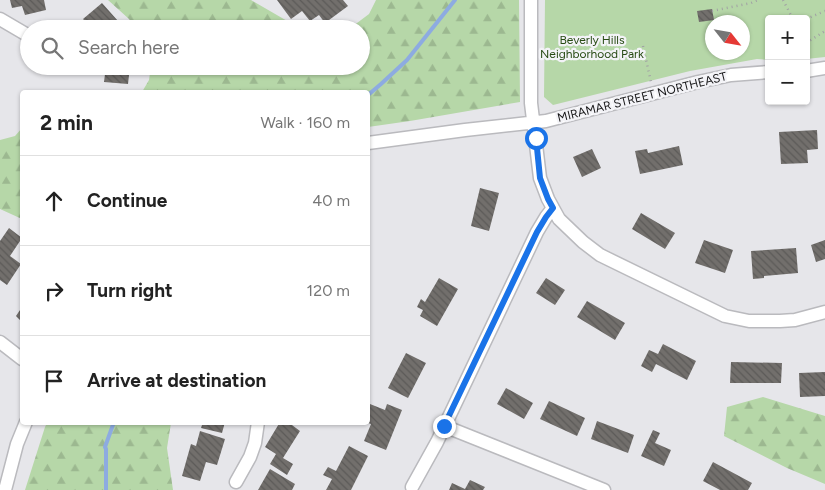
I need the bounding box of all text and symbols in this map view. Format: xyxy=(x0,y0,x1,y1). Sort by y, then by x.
north arrow xyxy=(705,15,750,60)
map controls xyxy=(765,15,810,105)
button: + xyxy=(765,15,810,60)
search box xyxy=(20,20,370,75)
park label: Beverly Hills Neighborhood Park xyxy=(540,33,644,61)
icon: search xyxy=(38,34,66,62)
text: Search here xyxy=(78,36,180,59)
button: − xyxy=(765,60,810,105)
street label: MIRAMAR STREET NORTHEAST xyxy=(556,69,728,125)
text: 2 min xyxy=(40,110,93,135)
text: Walk · 160 m xyxy=(260,113,350,132)
route start xyxy=(525,127,548,150)
icon: ahead xyxy=(40,187,68,215)
text: Continue xyxy=(87,189,167,212)
text: 40 m xyxy=(312,191,350,210)
icon: right xyxy=(40,277,68,305)
text: Turn right xyxy=(87,279,173,302)
text: 120 m xyxy=(307,281,350,300)
icon: arrive xyxy=(40,367,68,395)
text: Arrive at destination xyxy=(87,369,266,392)
route end xyxy=(433,415,456,438)

